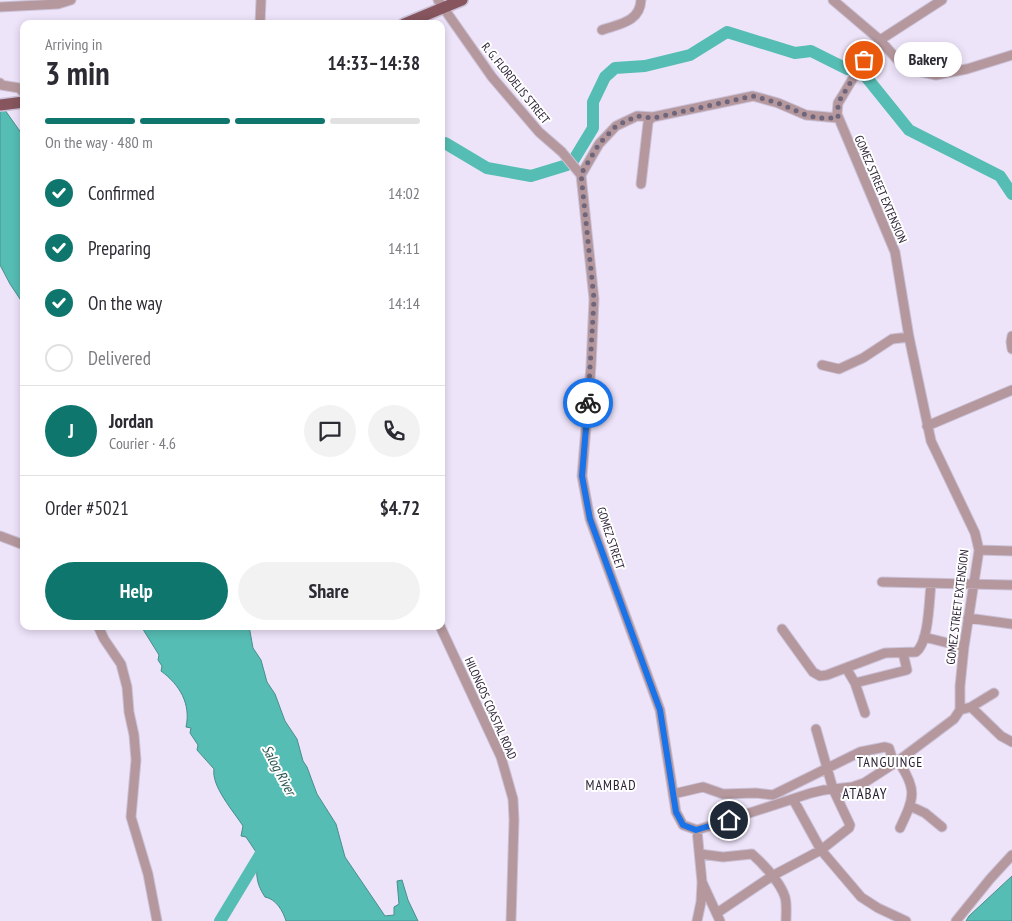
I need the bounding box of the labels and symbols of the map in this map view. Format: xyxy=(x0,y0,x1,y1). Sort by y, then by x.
street label: R. G. FLORDELIS STREET xyxy=(479,39,554,127)
pin xyxy=(843,39,885,81)
callout: Bakery xyxy=(894,42,962,78)
street label: GOMEZ STREET EXTENSION xyxy=(852,133,910,245)
courier xyxy=(563,378,613,428)
street label: GOMEZ STREET xyxy=(594,505,628,572)
street label: GOMEZ STREET EXTENSION xyxy=(943,549,971,665)
street label: HILONGOS COASTAL ROAD xyxy=(462,655,520,761)
water label: Salog River xyxy=(258,742,301,800)
district label: TANGUINGE xyxy=(857,753,923,771)
district label: MAMBAD xyxy=(585,776,637,794)
district label: ATABAY xyxy=(842,784,888,803)
pin xyxy=(708,799,750,841)

